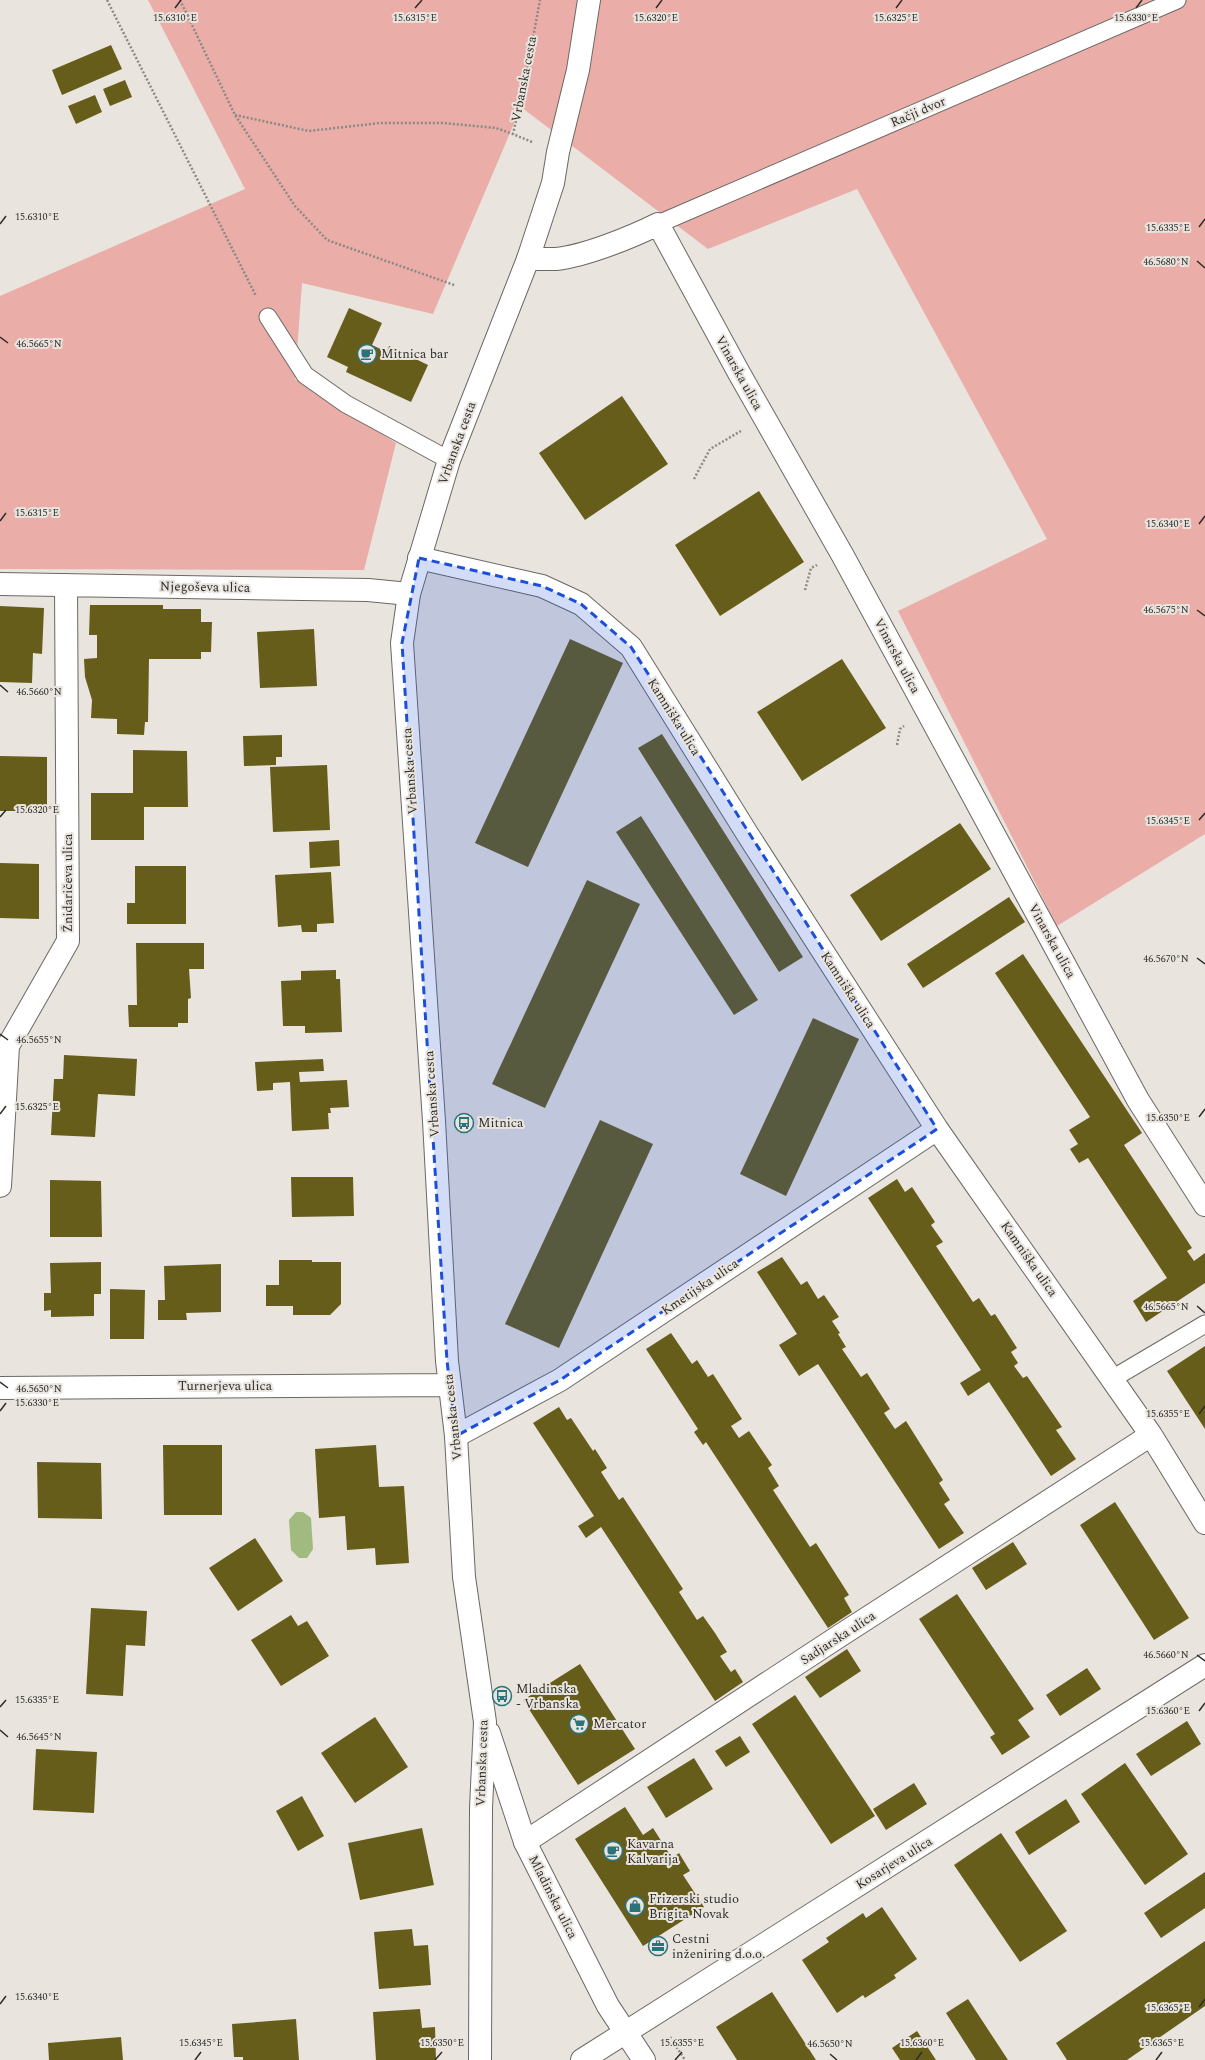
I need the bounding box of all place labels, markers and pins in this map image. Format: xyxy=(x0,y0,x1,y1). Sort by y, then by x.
cafe icon: Mitnica bar xyxy=(356,343,378,365)
place label: Mitnica bar xyxy=(381,344,449,364)
bus stop icon: Mitnica xyxy=(453,1112,475,1134)
place label: Mitnica xyxy=(478,1113,524,1133)
place label: Mladinska - Vrbanska xyxy=(516,1679,579,1714)
bus stop icon: Mladinska - Vrbanska xyxy=(491,1685,513,1707)
supermarket icon: Mercator xyxy=(568,1713,590,1735)
place label: Mercator xyxy=(593,1714,646,1734)
place label: Kavarna Kalvarija xyxy=(627,1834,679,1869)
cafe icon: Kavarna Kalvarija xyxy=(602,1840,624,1862)
place label: Frizerski studio Brigita Novak xyxy=(649,1889,739,1924)
shop icon: Frizerski studio Brigita Novak xyxy=(624,1895,646,1917)
place label: Cestni inženiring d.o.o. xyxy=(672,1929,765,1964)
office icon: Cestni inženiring d.o.o. xyxy=(647,1935,669,1957)

